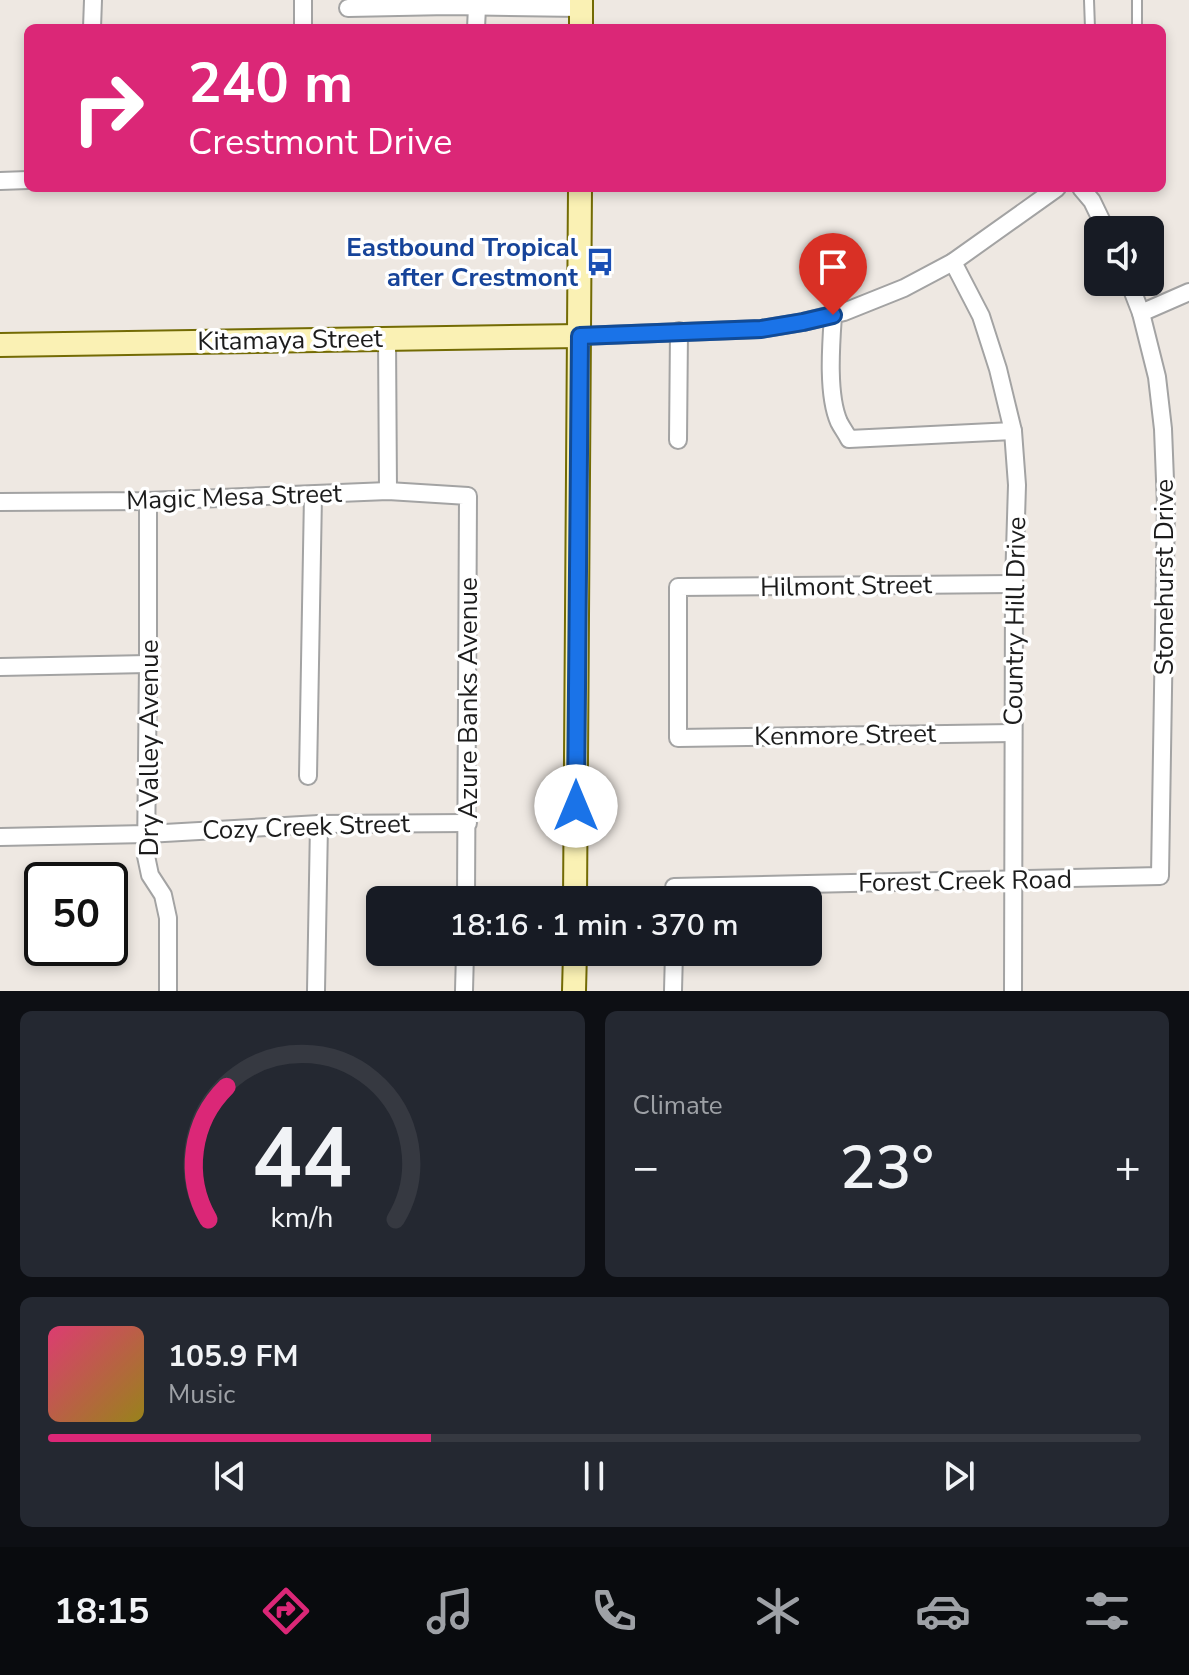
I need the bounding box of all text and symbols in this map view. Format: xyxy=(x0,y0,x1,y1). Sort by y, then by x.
text: 240 m xyxy=(188,45,353,122)
icon: right xyxy=(56,56,160,160)
text: Crestmont Drive xyxy=(188,118,452,167)
map controls xyxy=(1084,216,1164,296)
button: sound xyxy=(1084,216,1164,296)
place label: Eastbound Tropical after Crestmont xyxy=(346,230,579,295)
pin xyxy=(799,233,867,315)
icon: arrive xyxy=(811,245,855,289)
bus stop icon: Eastbound Tropical after Crestmont xyxy=(585,247,615,277)
street label: Kitamaya Street xyxy=(197,321,384,359)
street label: Magic Mesa Street xyxy=(125,476,343,518)
street label: Stonehurst Drive xyxy=(1147,479,1182,675)
street label: Country Hill Drive xyxy=(996,516,1034,726)
street label: Hilmont Street xyxy=(760,567,933,605)
street label: Azure Banks Avenue xyxy=(451,577,486,819)
street label: Dry Valley Avenue xyxy=(132,639,167,857)
street label: Kenmore Street xyxy=(754,716,937,754)
position arrow xyxy=(534,764,618,848)
street label: Cozy Creek Street xyxy=(202,806,411,848)
speed limit sign: 50 xyxy=(24,862,128,966)
street label: Forest Creek Road xyxy=(858,862,1072,900)
text: 18:16 · 1 min · 370 m xyxy=(449,905,739,946)
text: Climate xyxy=(633,1088,723,1123)
text: 44 xyxy=(252,1102,352,1215)
text: 23° xyxy=(840,1127,934,1209)
text: − xyxy=(633,1138,659,1198)
text: + xyxy=(1115,1138,1141,1198)
text: km/h xyxy=(271,1198,334,1237)
text: 105.9 FM xyxy=(168,1336,298,1377)
text: Music xyxy=(168,1377,235,1412)
icon: previous xyxy=(208,1454,252,1498)
icon: pause xyxy=(572,1454,616,1498)
icon: next xyxy=(937,1454,981,1498)
icon: directions xyxy=(258,1583,314,1639)
icon: music xyxy=(422,1583,478,1639)
icon: phone xyxy=(586,1583,642,1639)
icon: climate xyxy=(750,1583,806,1639)
icon: car xyxy=(915,1583,971,1639)
icon: filters xyxy=(1079,1583,1135,1639)
text: 18:15 xyxy=(54,1587,149,1636)

